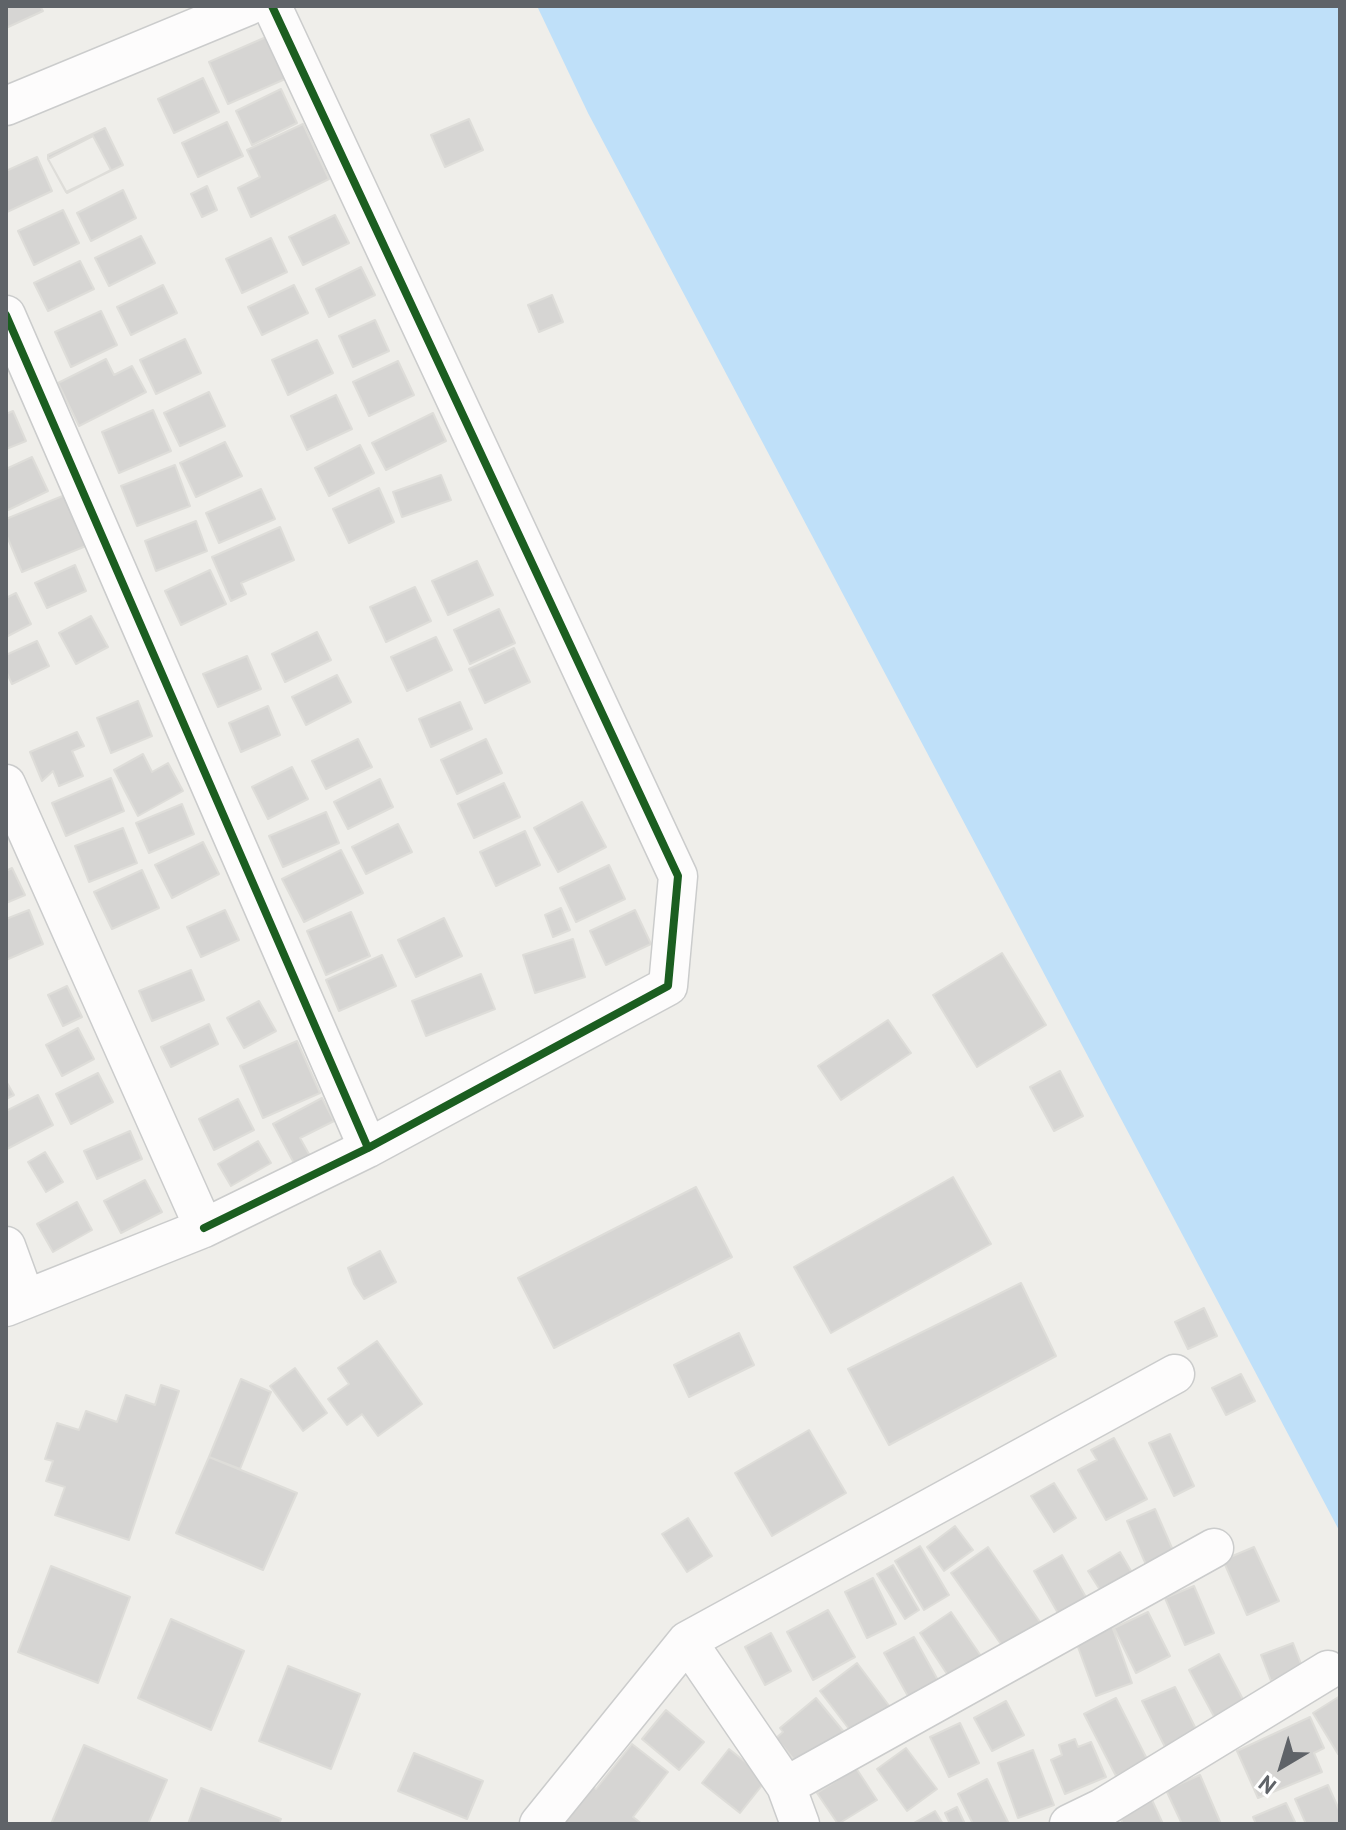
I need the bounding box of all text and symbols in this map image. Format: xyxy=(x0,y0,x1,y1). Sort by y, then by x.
north arrow xyxy=(1242,1726,1322,1806)
text: N xyxy=(1253,1769,1282,1800)

